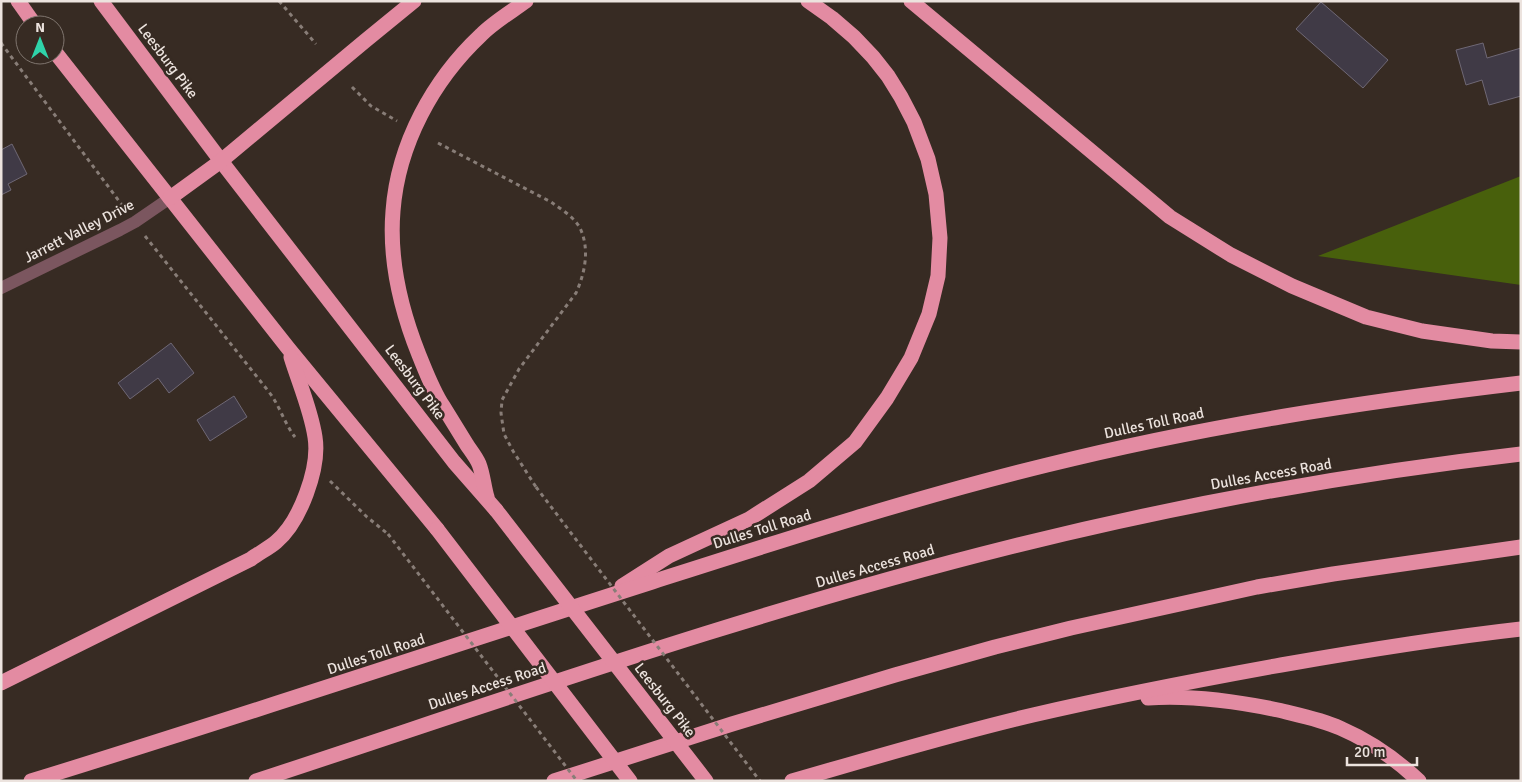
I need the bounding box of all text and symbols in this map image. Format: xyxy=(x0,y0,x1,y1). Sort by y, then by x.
north arrow xyxy=(15,15,65,65)
text: N xyxy=(35,19,45,36)
street label: Leesburg Pike xyxy=(134,20,202,102)
street label: Jarrett Valley Drive xyxy=(21,195,137,267)
street label: Leesburg Pike xyxy=(381,341,449,423)
street label: Dulles Toll Road xyxy=(1102,404,1206,442)
street label: Dulles Access Road xyxy=(1209,454,1333,494)
street label: Dulles Toll Road xyxy=(711,506,813,552)
street label: Dulles Access Road xyxy=(813,540,937,592)
street label: Dulles Toll Road xyxy=(325,630,427,678)
street label: Dulles Access Road xyxy=(426,658,548,714)
street label: Leesburg Pike xyxy=(630,659,700,741)
scale bar xyxy=(1347,734,1417,766)
text: 20 m xyxy=(1354,743,1385,761)

